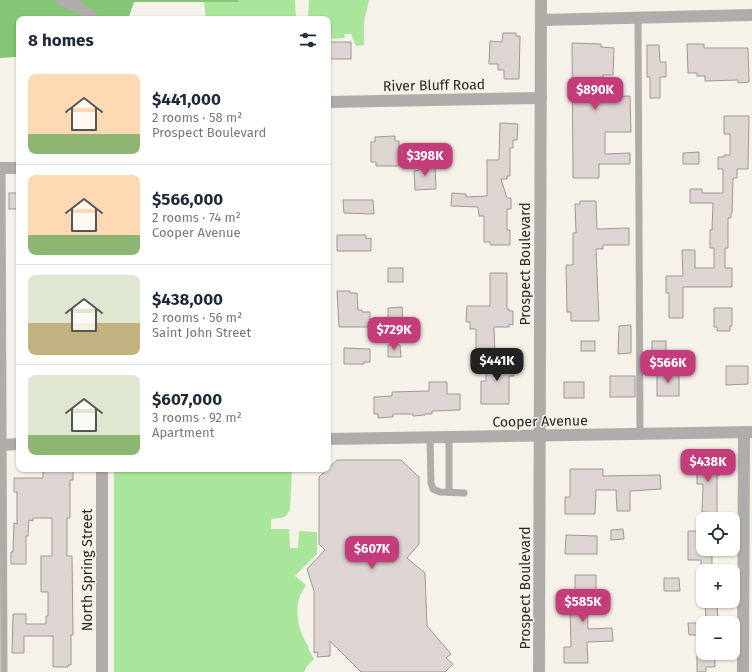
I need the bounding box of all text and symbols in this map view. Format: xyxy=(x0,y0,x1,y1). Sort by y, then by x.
icon: filters xyxy=(297,29,319,51)
text: 8 homes xyxy=(28,30,94,51)
street label: River Bluff Road xyxy=(383,76,485,95)
pin: $890K xyxy=(567,77,623,111)
text: $890K xyxy=(576,82,614,97)
text: $441,000 xyxy=(152,89,221,110)
icon: home xyxy=(60,90,108,138)
text: 2 rooms · 58 m² xyxy=(152,110,242,125)
text: Prospect Boulevard xyxy=(152,125,266,140)
pin: $398K xyxy=(397,143,453,177)
text: $398K xyxy=(407,148,443,163)
text: $566,000 xyxy=(152,189,223,210)
icon: home xyxy=(60,191,108,239)
street label: Prospect Boulevard xyxy=(517,202,534,326)
text: 2 rooms · 74 m² xyxy=(152,210,241,225)
text: Cooper Avenue xyxy=(152,225,241,240)
text: $438,000 xyxy=(152,289,223,310)
icon: home xyxy=(60,291,108,339)
text: 2 rooms · 56 m² xyxy=(152,310,242,325)
pin: $729K xyxy=(366,317,422,351)
text: $729K xyxy=(377,322,411,337)
text: Saint John Street xyxy=(152,325,251,340)
pin: $441K xyxy=(469,348,525,382)
pin: $566K xyxy=(640,350,696,384)
text: $441K xyxy=(479,353,515,368)
text: $566K xyxy=(650,355,687,370)
text: $607,000 xyxy=(152,389,222,410)
icon: home xyxy=(60,391,108,439)
text: 3 rooms · 92 m² xyxy=(152,410,242,425)
street label: Cooper Avenue xyxy=(492,412,588,431)
text: Apartment xyxy=(152,425,214,440)
pin: $438K xyxy=(680,449,736,483)
text: $438K xyxy=(690,454,726,469)
street label: North Spring Street xyxy=(79,508,96,631)
map controls xyxy=(696,512,740,660)
button: locate xyxy=(696,512,740,556)
street label: Prospect Boulevard xyxy=(517,526,534,650)
pin: $607K xyxy=(344,536,400,570)
text: $607K xyxy=(354,541,390,556)
button: + xyxy=(696,564,740,608)
pin: $585K xyxy=(555,589,611,623)
text: $585K xyxy=(565,594,601,609)
button: − xyxy=(696,616,740,660)

